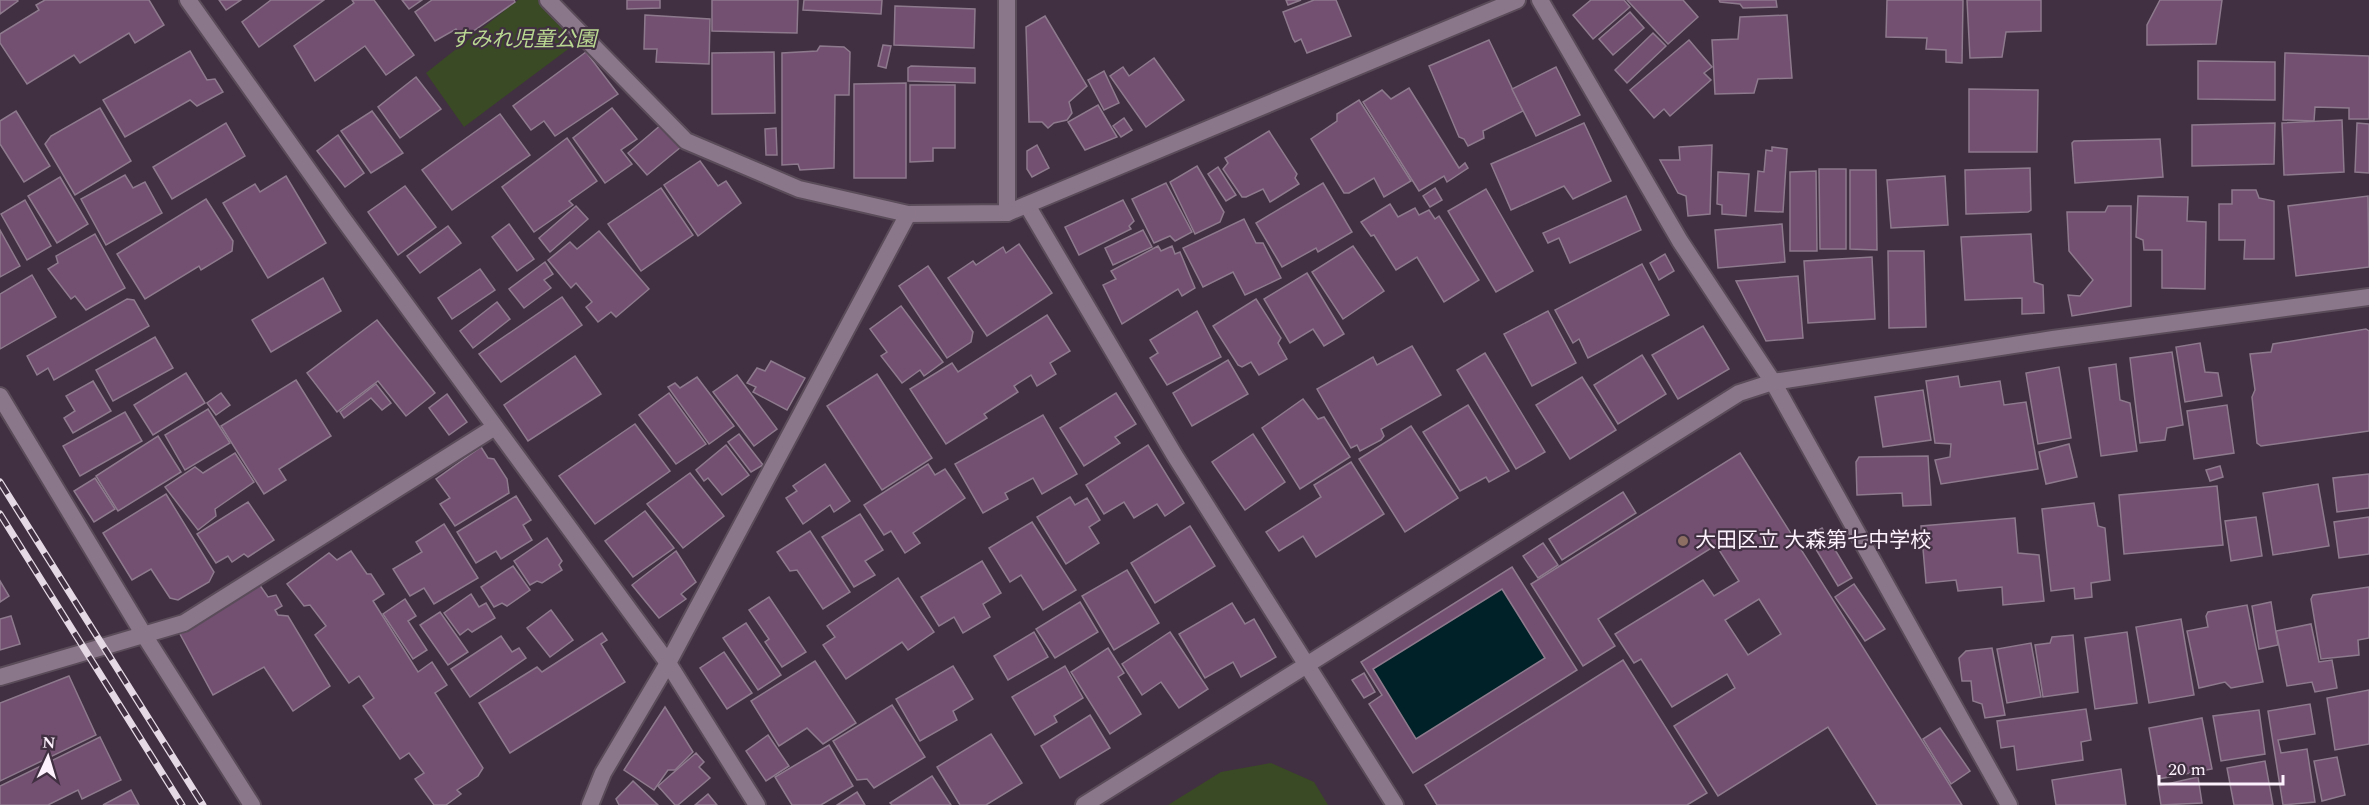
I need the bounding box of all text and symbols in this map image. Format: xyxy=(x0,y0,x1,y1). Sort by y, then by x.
park label: すみれ児童公園 xyxy=(450,24,599,56)
place label: 大田区立 大森第七中学校 xyxy=(1695,525,1931,557)
marker: 大田区立 大森第七中学校 xyxy=(1676,534,1690,548)
north arrow xyxy=(18,727,78,787)
text: N xyxy=(42,731,56,755)
scale bar xyxy=(2159,748,2284,786)
text: 20 m xyxy=(2168,756,2206,783)

